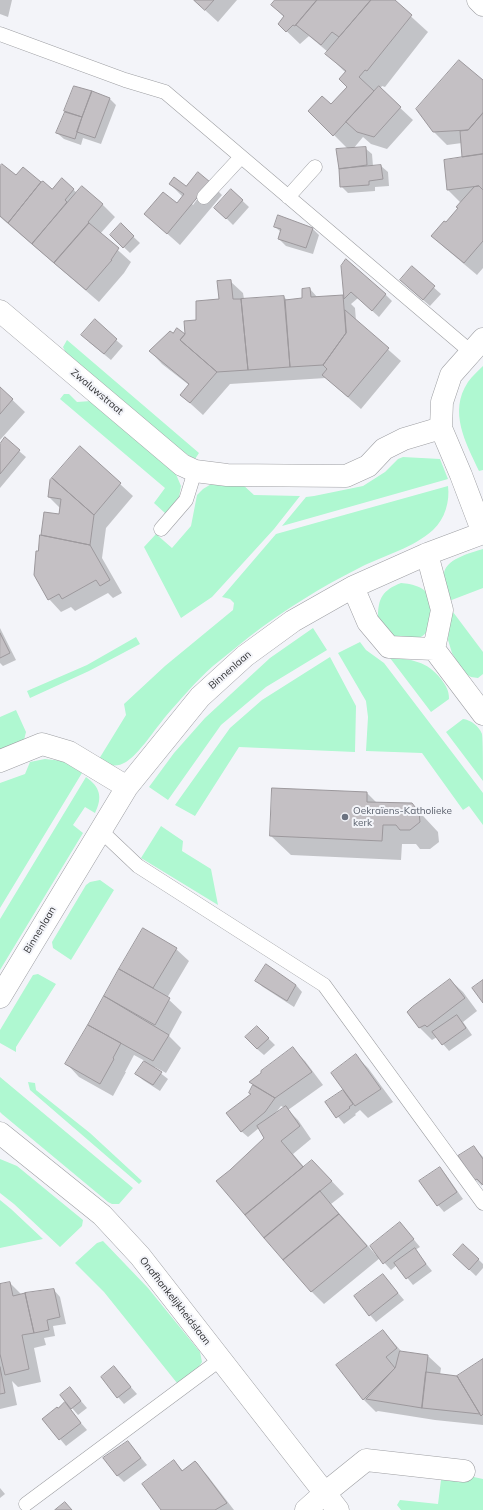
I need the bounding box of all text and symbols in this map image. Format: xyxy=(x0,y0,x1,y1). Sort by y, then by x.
street label: Zwaluwstraat xyxy=(68,367,126,417)
street label: Binnenlaan xyxy=(206,648,254,692)
place label: Oekraïens-Katholieke kerk xyxy=(353,805,452,828)
marker: Oekraïens-Katholieke kerk xyxy=(340,812,350,822)
street label: Binnenlaan xyxy=(21,904,59,956)
street label: Onafhankelijkheidslaan xyxy=(137,1255,213,1347)

